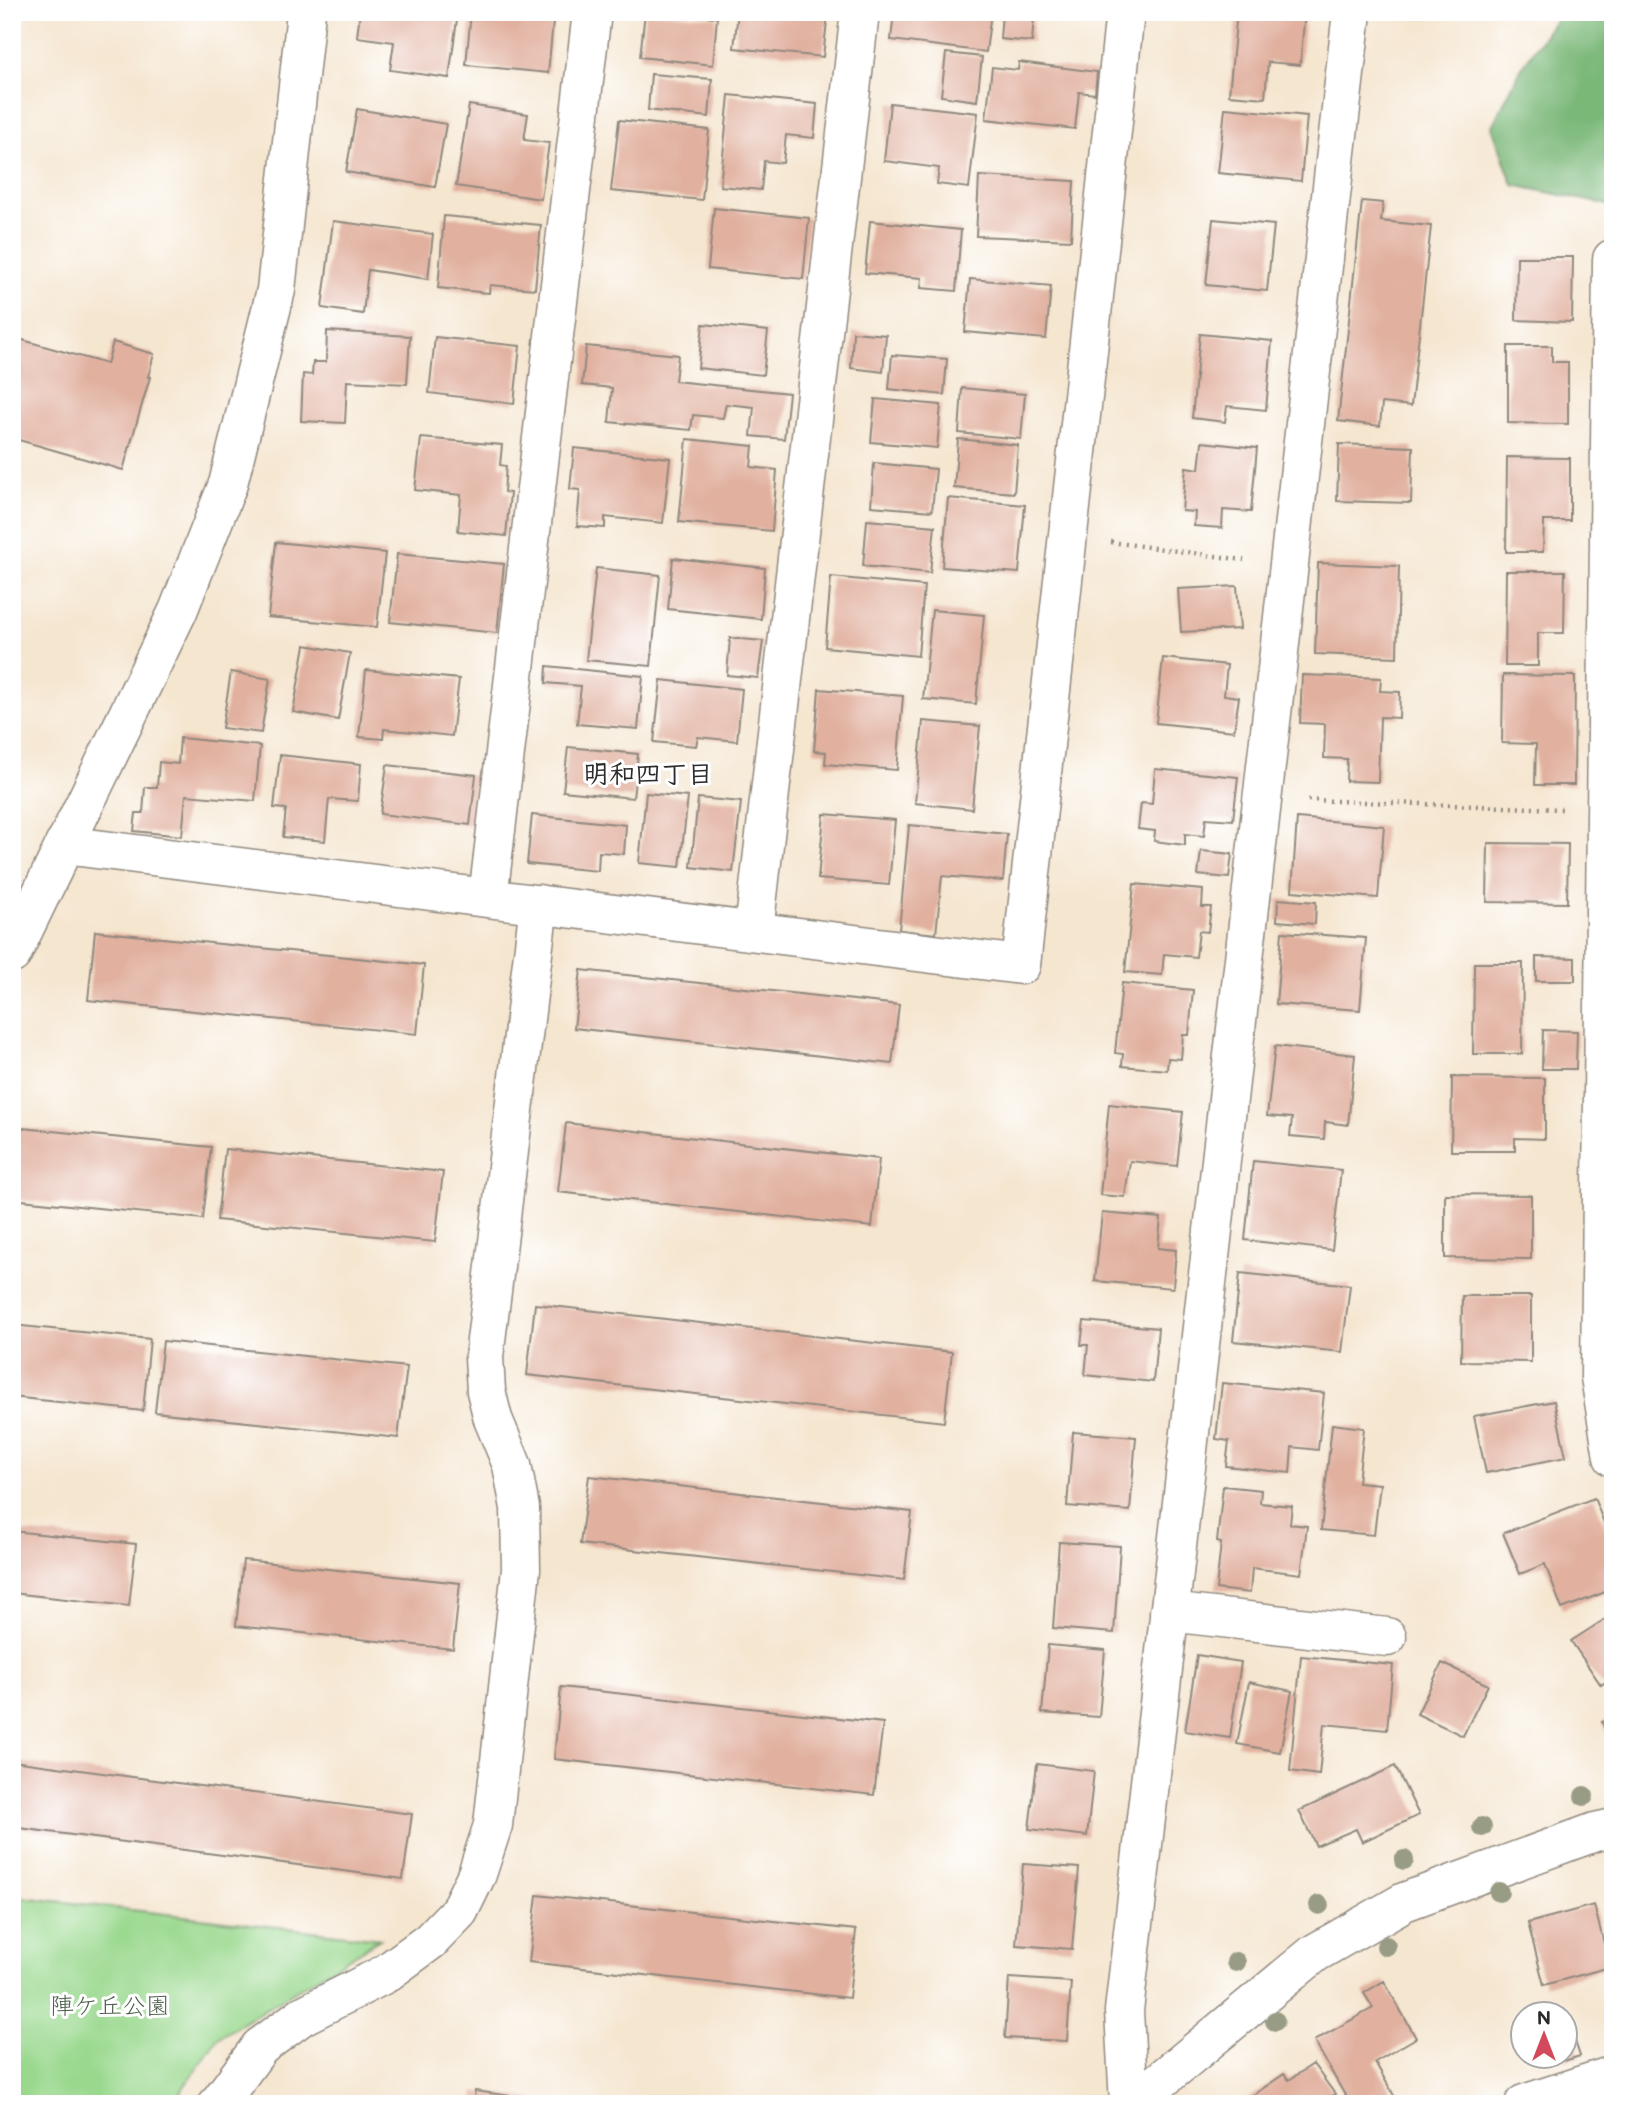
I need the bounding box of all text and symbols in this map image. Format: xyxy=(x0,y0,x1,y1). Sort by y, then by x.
district label: 明和四丁目 xyxy=(583,760,713,791)
park label: 陣ケ丘公園 xyxy=(50,1992,170,2021)
north arrow xyxy=(1510,2000,1580,2070)
text: N xyxy=(1537,2008,1551,2031)

